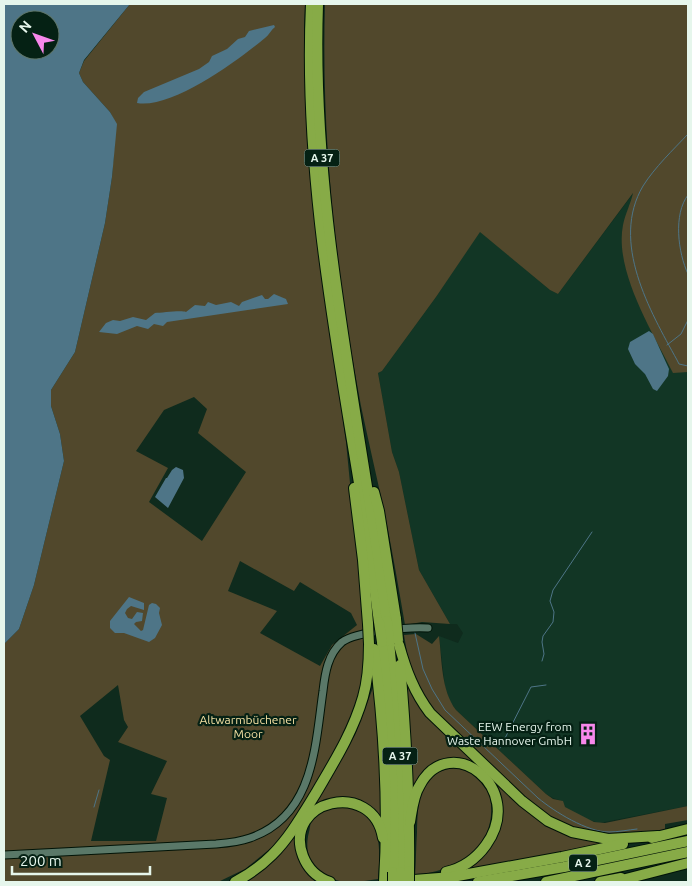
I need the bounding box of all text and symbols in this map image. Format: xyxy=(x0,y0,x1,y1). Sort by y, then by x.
north arrow xyxy=(10,10,60,60)
text: N xyxy=(16,17,35,36)
road number: A 37 xyxy=(304,150,340,167)
park label: Altwarmbüchener Moor xyxy=(200,713,297,740)
place label: EEW Energy from Waste Hannover GmbH xyxy=(447,720,572,747)
building icon: EEW Energy from Waste Hannover GmbH xyxy=(575,721,601,747)
road number: A 37 xyxy=(382,748,418,764)
scale bar xyxy=(12,844,150,876)
text: 200 m xyxy=(20,852,62,869)
road number: A 2 xyxy=(569,854,597,871)

